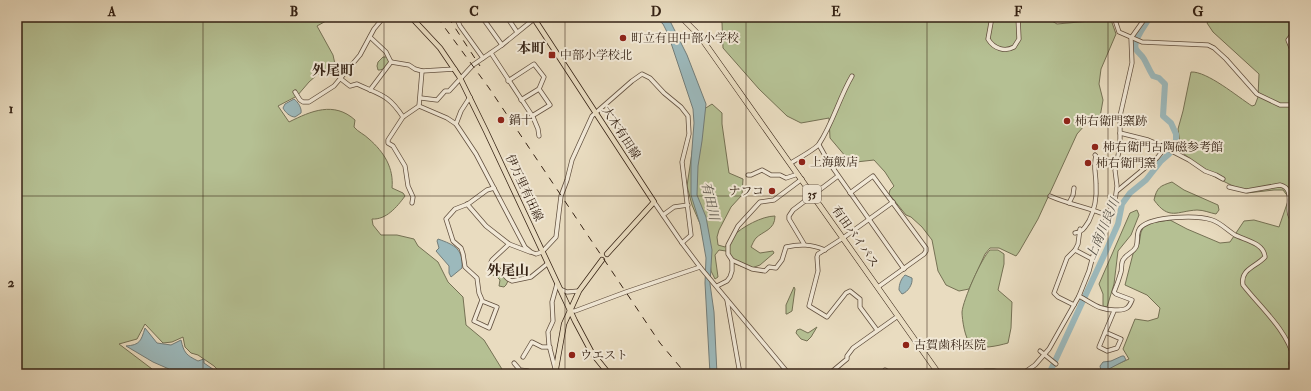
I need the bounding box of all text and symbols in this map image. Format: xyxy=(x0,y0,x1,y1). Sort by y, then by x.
text: A xyxy=(107,4,117,20)
text: B xyxy=(290,4,298,20)
text: C xyxy=(469,4,479,20)
text: D xyxy=(651,4,662,20)
text: E xyxy=(831,4,841,20)
text: F xyxy=(1014,4,1023,20)
text: G xyxy=(1193,4,1204,20)
place label: 町立有田中部小学校 xyxy=(631,31,739,46)
marker: 町立有田中部小学校 xyxy=(618,33,628,43)
district label: 本町 xyxy=(517,40,546,57)
place label: 中部小学校北 xyxy=(560,48,632,63)
marker: 中部小学校北 xyxy=(547,50,557,60)
district label: 外尾町 xyxy=(312,62,355,79)
text: 1 xyxy=(9,101,14,117)
street label: 大木有田線 xyxy=(598,104,644,162)
place label: 鍋十 xyxy=(509,113,533,128)
place label: 柿右衛門窯跡 xyxy=(1075,114,1147,129)
marker: 鍋十 xyxy=(496,115,506,125)
marker: 柿右衛門窯跡 xyxy=(1062,116,1072,126)
place label: 柿右衛門古陶磁参考館 xyxy=(1103,140,1223,155)
marker: 柿右衛門古陶磁参考館 xyxy=(1090,142,1100,152)
street label: 伊万里有田線 xyxy=(502,152,546,224)
place label: 上海飯店 xyxy=(810,155,858,170)
place label: 柿右衛門窯 xyxy=(1096,156,1156,171)
marker: 上海飯店 xyxy=(797,157,807,167)
marker: 柿右衛門窯 xyxy=(1083,158,1093,168)
water label: 有田川 xyxy=(698,180,723,224)
place label: ナフコ xyxy=(729,184,764,199)
road number: 35 xyxy=(803,185,821,203)
marker: ナフコ xyxy=(767,186,777,196)
water label: 上南川良川 xyxy=(1083,194,1124,262)
street label: 有田バイパス xyxy=(828,203,882,271)
district label: 外尾山 xyxy=(487,262,529,279)
text: 2 xyxy=(8,275,15,291)
place label: 古賀歯科医院 xyxy=(914,338,986,353)
marker: 古賀歯科医院 xyxy=(901,340,911,350)
place label: ウエスト xyxy=(580,348,628,363)
marker: ウエスト xyxy=(567,350,577,360)

